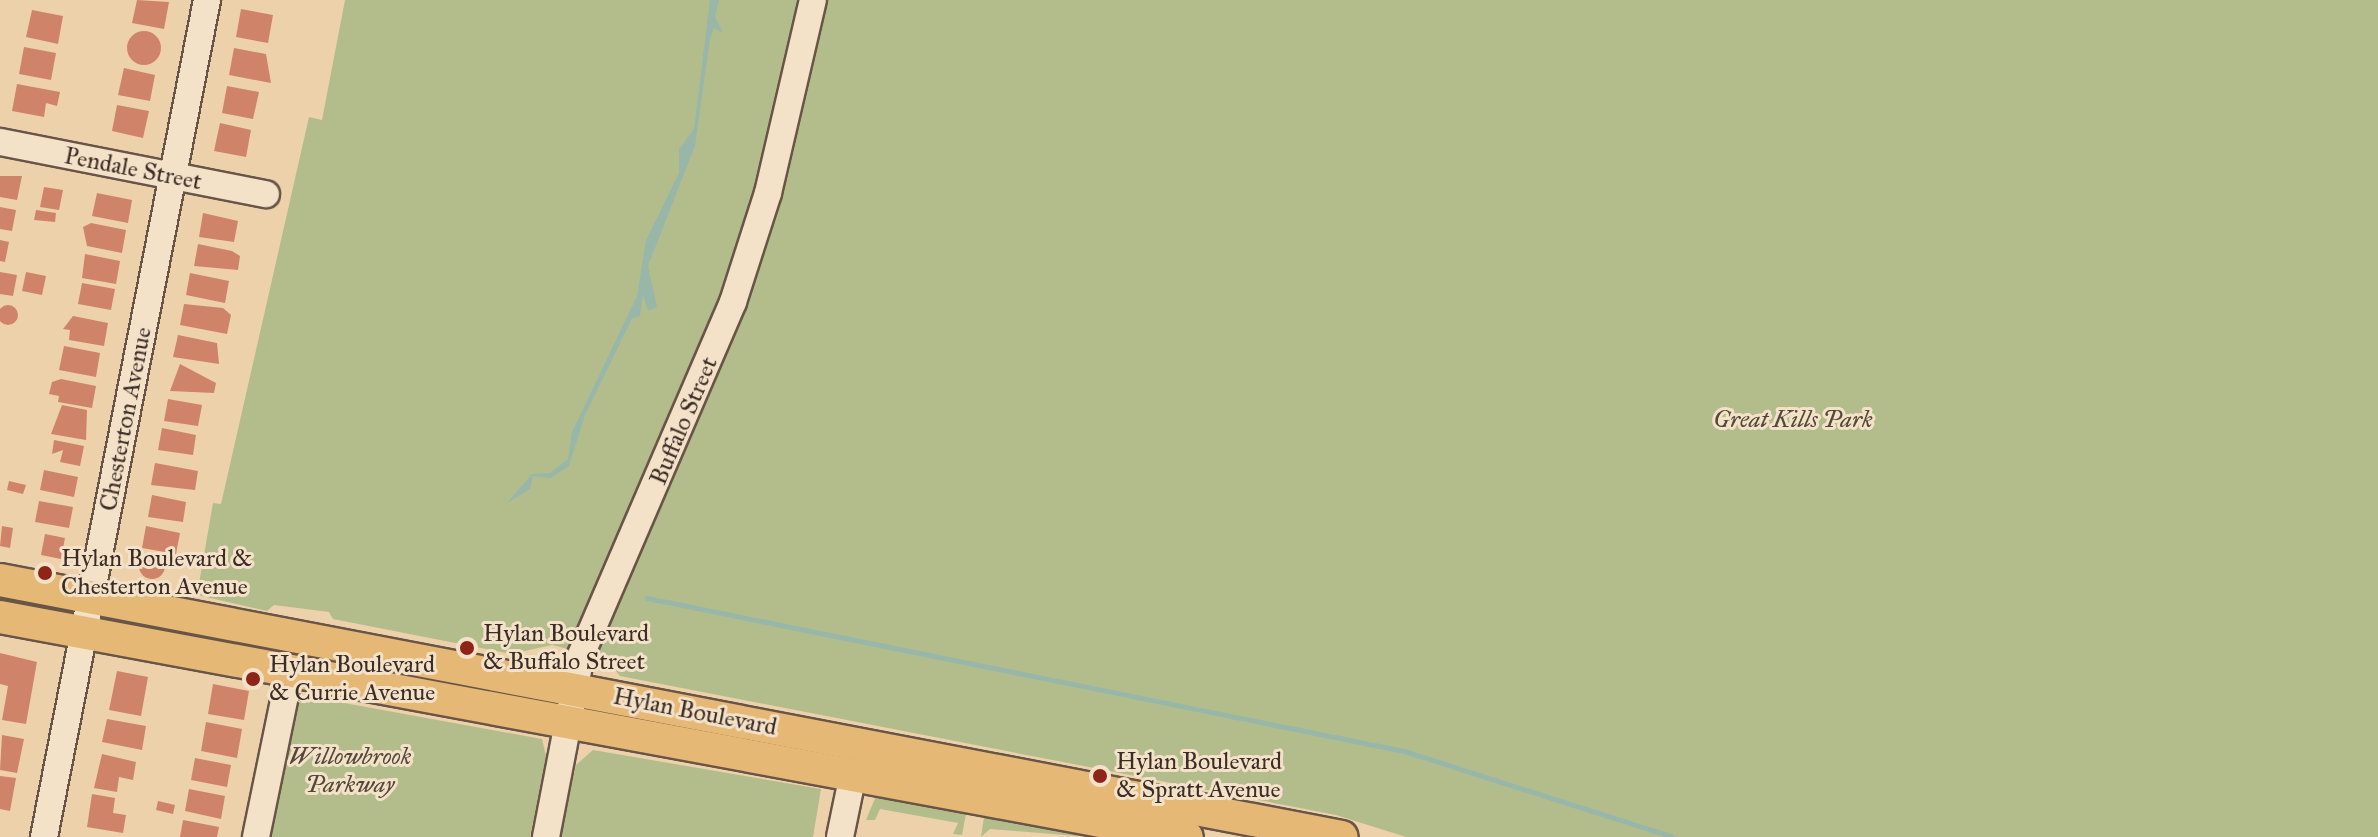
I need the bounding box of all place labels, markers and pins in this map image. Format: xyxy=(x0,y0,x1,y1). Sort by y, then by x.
place label: Hylan Boulevard & Chesterton Avenue xyxy=(61,545,252,601)
marker: Hylan Boulevard & Chesterton Avenue xyxy=(36,564,54,582)
place label: Hylan Boulevard & Buffalo Street xyxy=(483,620,649,676)
marker: Hylan Boulevard & Buffalo Street xyxy=(458,639,476,657)
place label: Hylan Boulevard & Currie Avenue xyxy=(269,651,435,707)
marker: Hylan Boulevard & Currie Avenue xyxy=(244,670,262,688)
place label: Hylan Boulevard & Spratt Avenue xyxy=(1116,748,1282,804)
marker: Hylan Boulevard & Spratt Avenue xyxy=(1091,767,1109,785)

